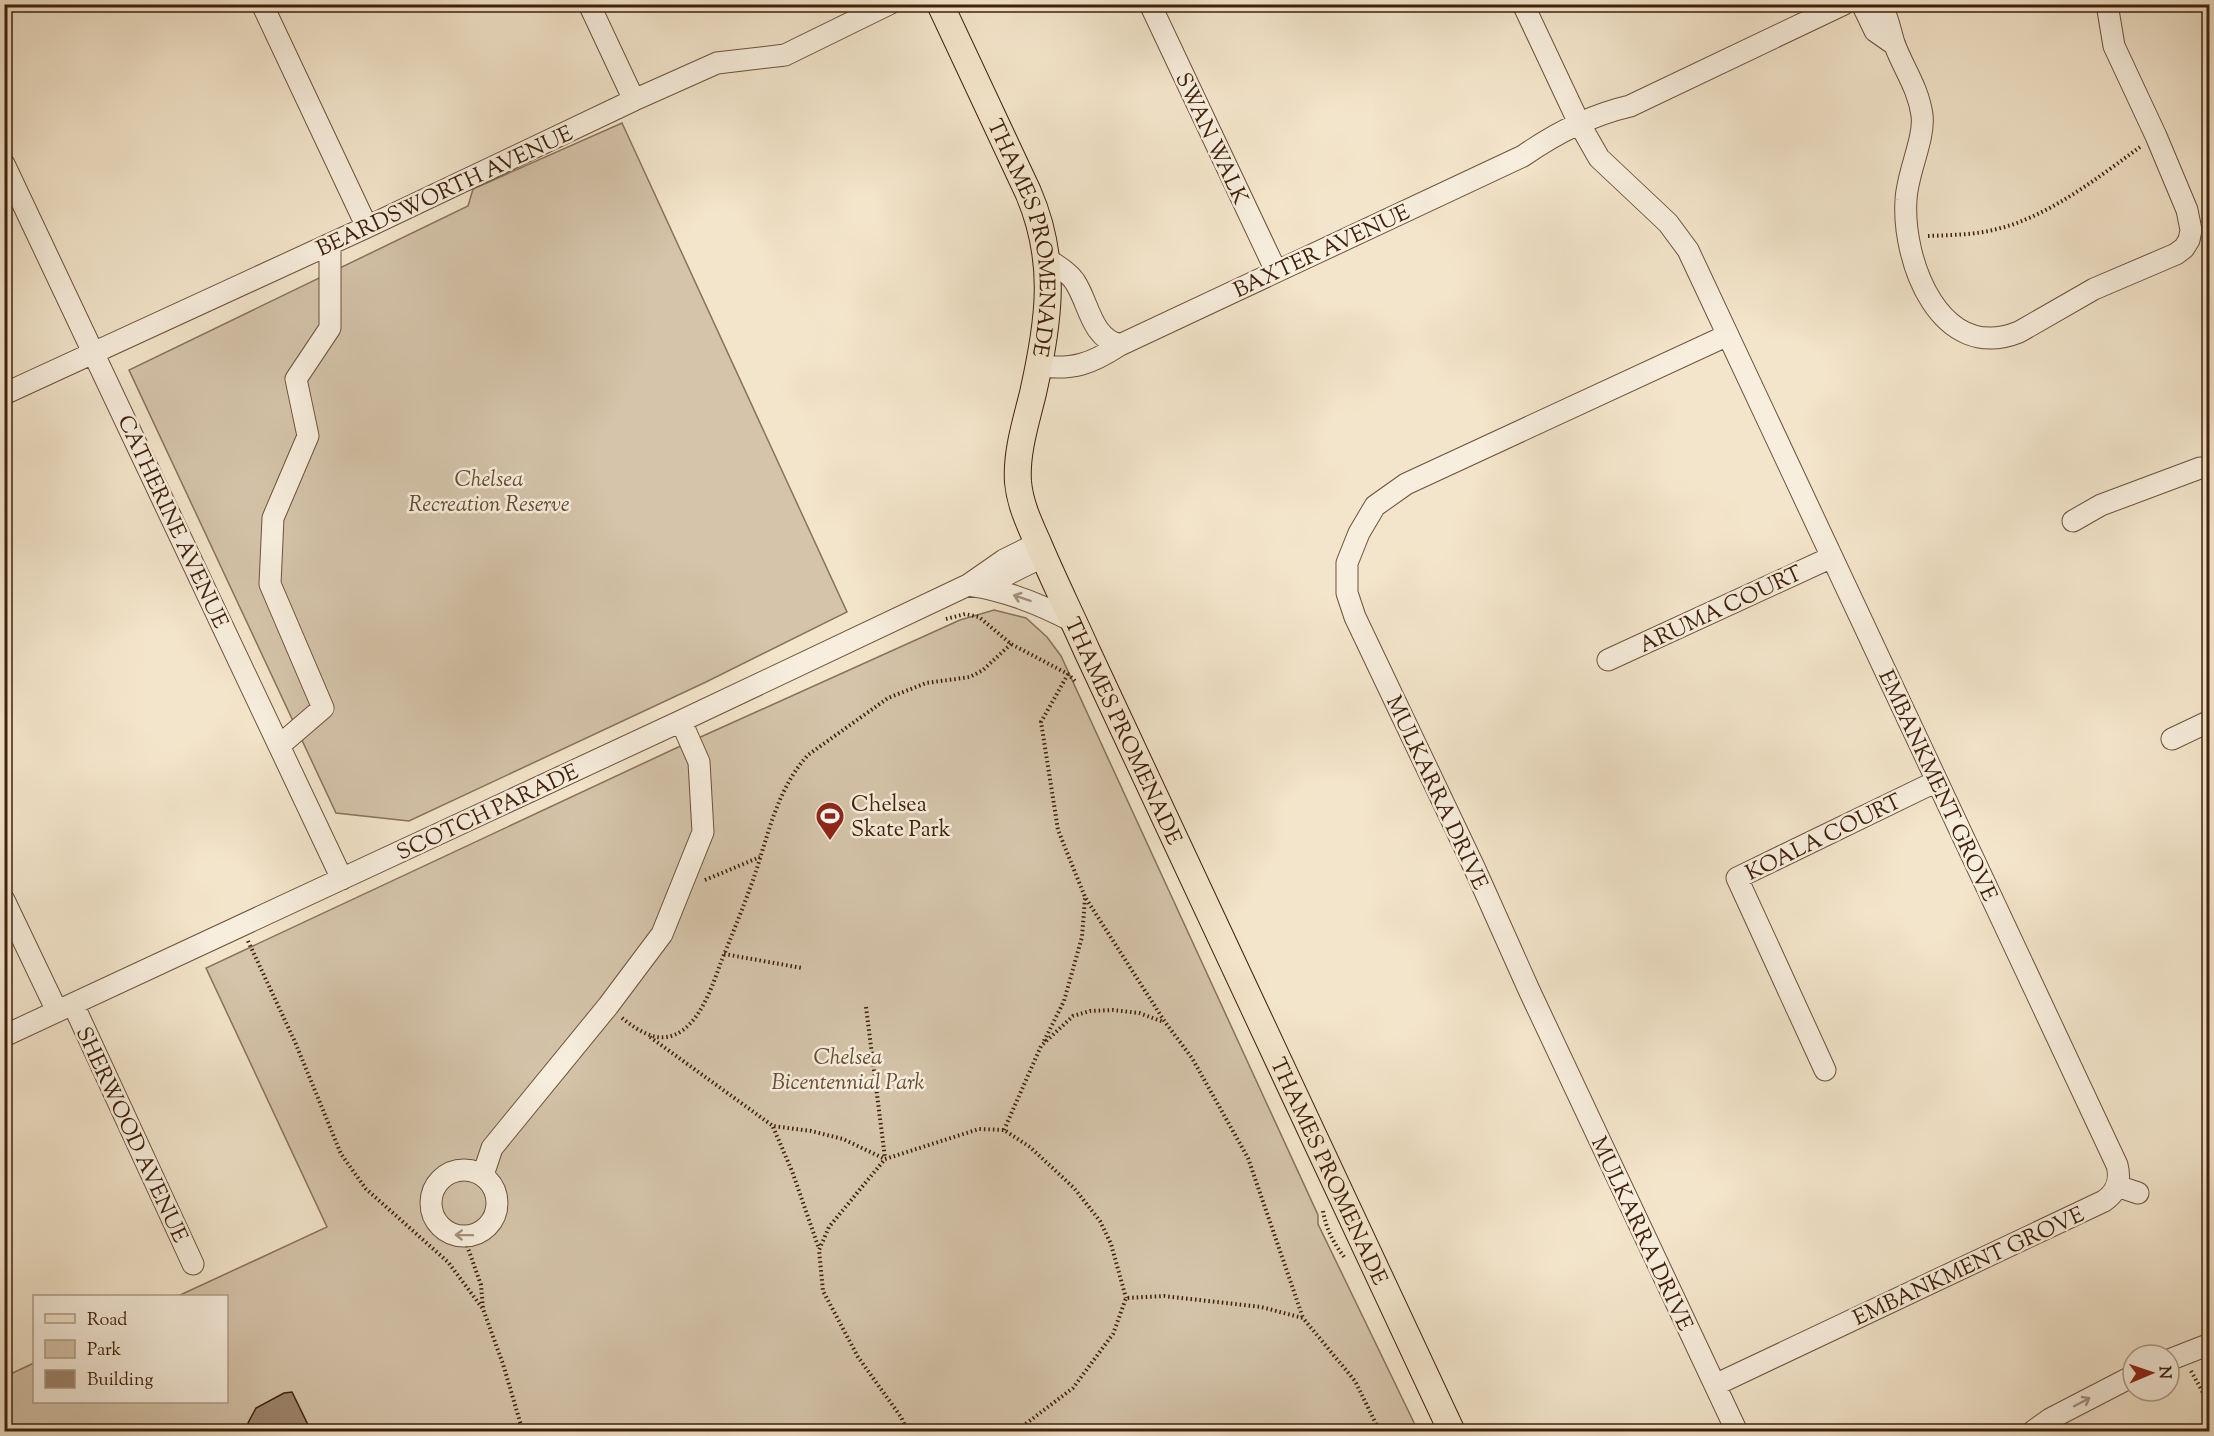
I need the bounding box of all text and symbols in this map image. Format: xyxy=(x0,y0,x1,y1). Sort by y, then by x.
street label: SWAN WALK xyxy=(1166,68,1255,211)
street label: THAMES PROMENADE xyxy=(977,115,1061,359)
street label: BEARDSWORTH AVENUE xyxy=(312,119,579,266)
street label: BAXTER AVENUE xyxy=(1229,198,1416,308)
street label: CATHERINE AVENUE xyxy=(108,410,235,634)
park label: Chelsea Recreation Reserve xyxy=(408,465,570,522)
street label: ARUMA COURT xyxy=(1634,559,1809,663)
one-way arrow xyxy=(1014,592,1032,603)
street label: THAMES PROMENADE xyxy=(1055,613,1188,851)
street label: EMBANKMENT GROVE xyxy=(1869,665,2004,907)
street label: MULKARRA DRIVE xyxy=(1376,691,1494,896)
street label: SCOTCH PARADE xyxy=(392,757,585,870)
street label: KOALA COURT xyxy=(1741,787,1908,890)
place label: Chelsea Skate Park xyxy=(851,790,951,847)
sports icon: Chelsea Skate Park xyxy=(814,800,846,842)
street label: SHERWOOD AVENUE xyxy=(66,1022,194,1249)
park label: Chelsea Bicentennial Park xyxy=(772,1043,924,1100)
street label: THAMES PROMENADE xyxy=(1260,1053,1394,1291)
street label: MULKARRA DRIVE xyxy=(1581,1132,1699,1337)
street label: EMBANKMENT GROVE xyxy=(1848,1200,2090,1335)
one-way arrow xyxy=(455,1229,474,1241)
legend xyxy=(33,1295,228,1403)
text: Road xyxy=(87,1308,127,1334)
text: Park xyxy=(87,1338,122,1364)
north arrow xyxy=(2121,1343,2181,1403)
text: N xyxy=(2152,1366,2175,1380)
text: Building xyxy=(87,1368,153,1394)
one-way arrow xyxy=(2072,1396,2090,1407)

